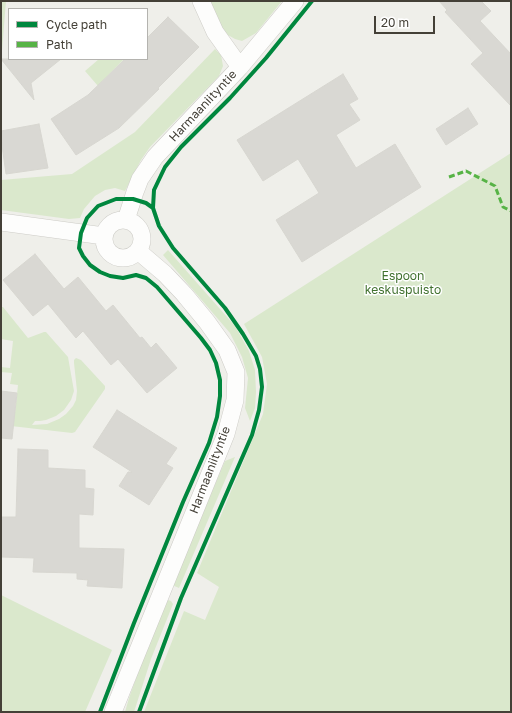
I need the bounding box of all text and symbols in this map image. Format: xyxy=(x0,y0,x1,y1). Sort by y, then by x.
legend xyxy=(8,8,148,60)
scale bar xyxy=(376,8,437,34)
text: 20 m xyxy=(381,15,409,30)
text: Cycle path xyxy=(46,17,107,32)
text: Path xyxy=(46,37,73,52)
street label: Harmaaniityntie xyxy=(166,67,240,145)
park label: Espoon keskuspuisto xyxy=(365,269,441,297)
street label: Harmaaniityntie xyxy=(187,424,233,516)

